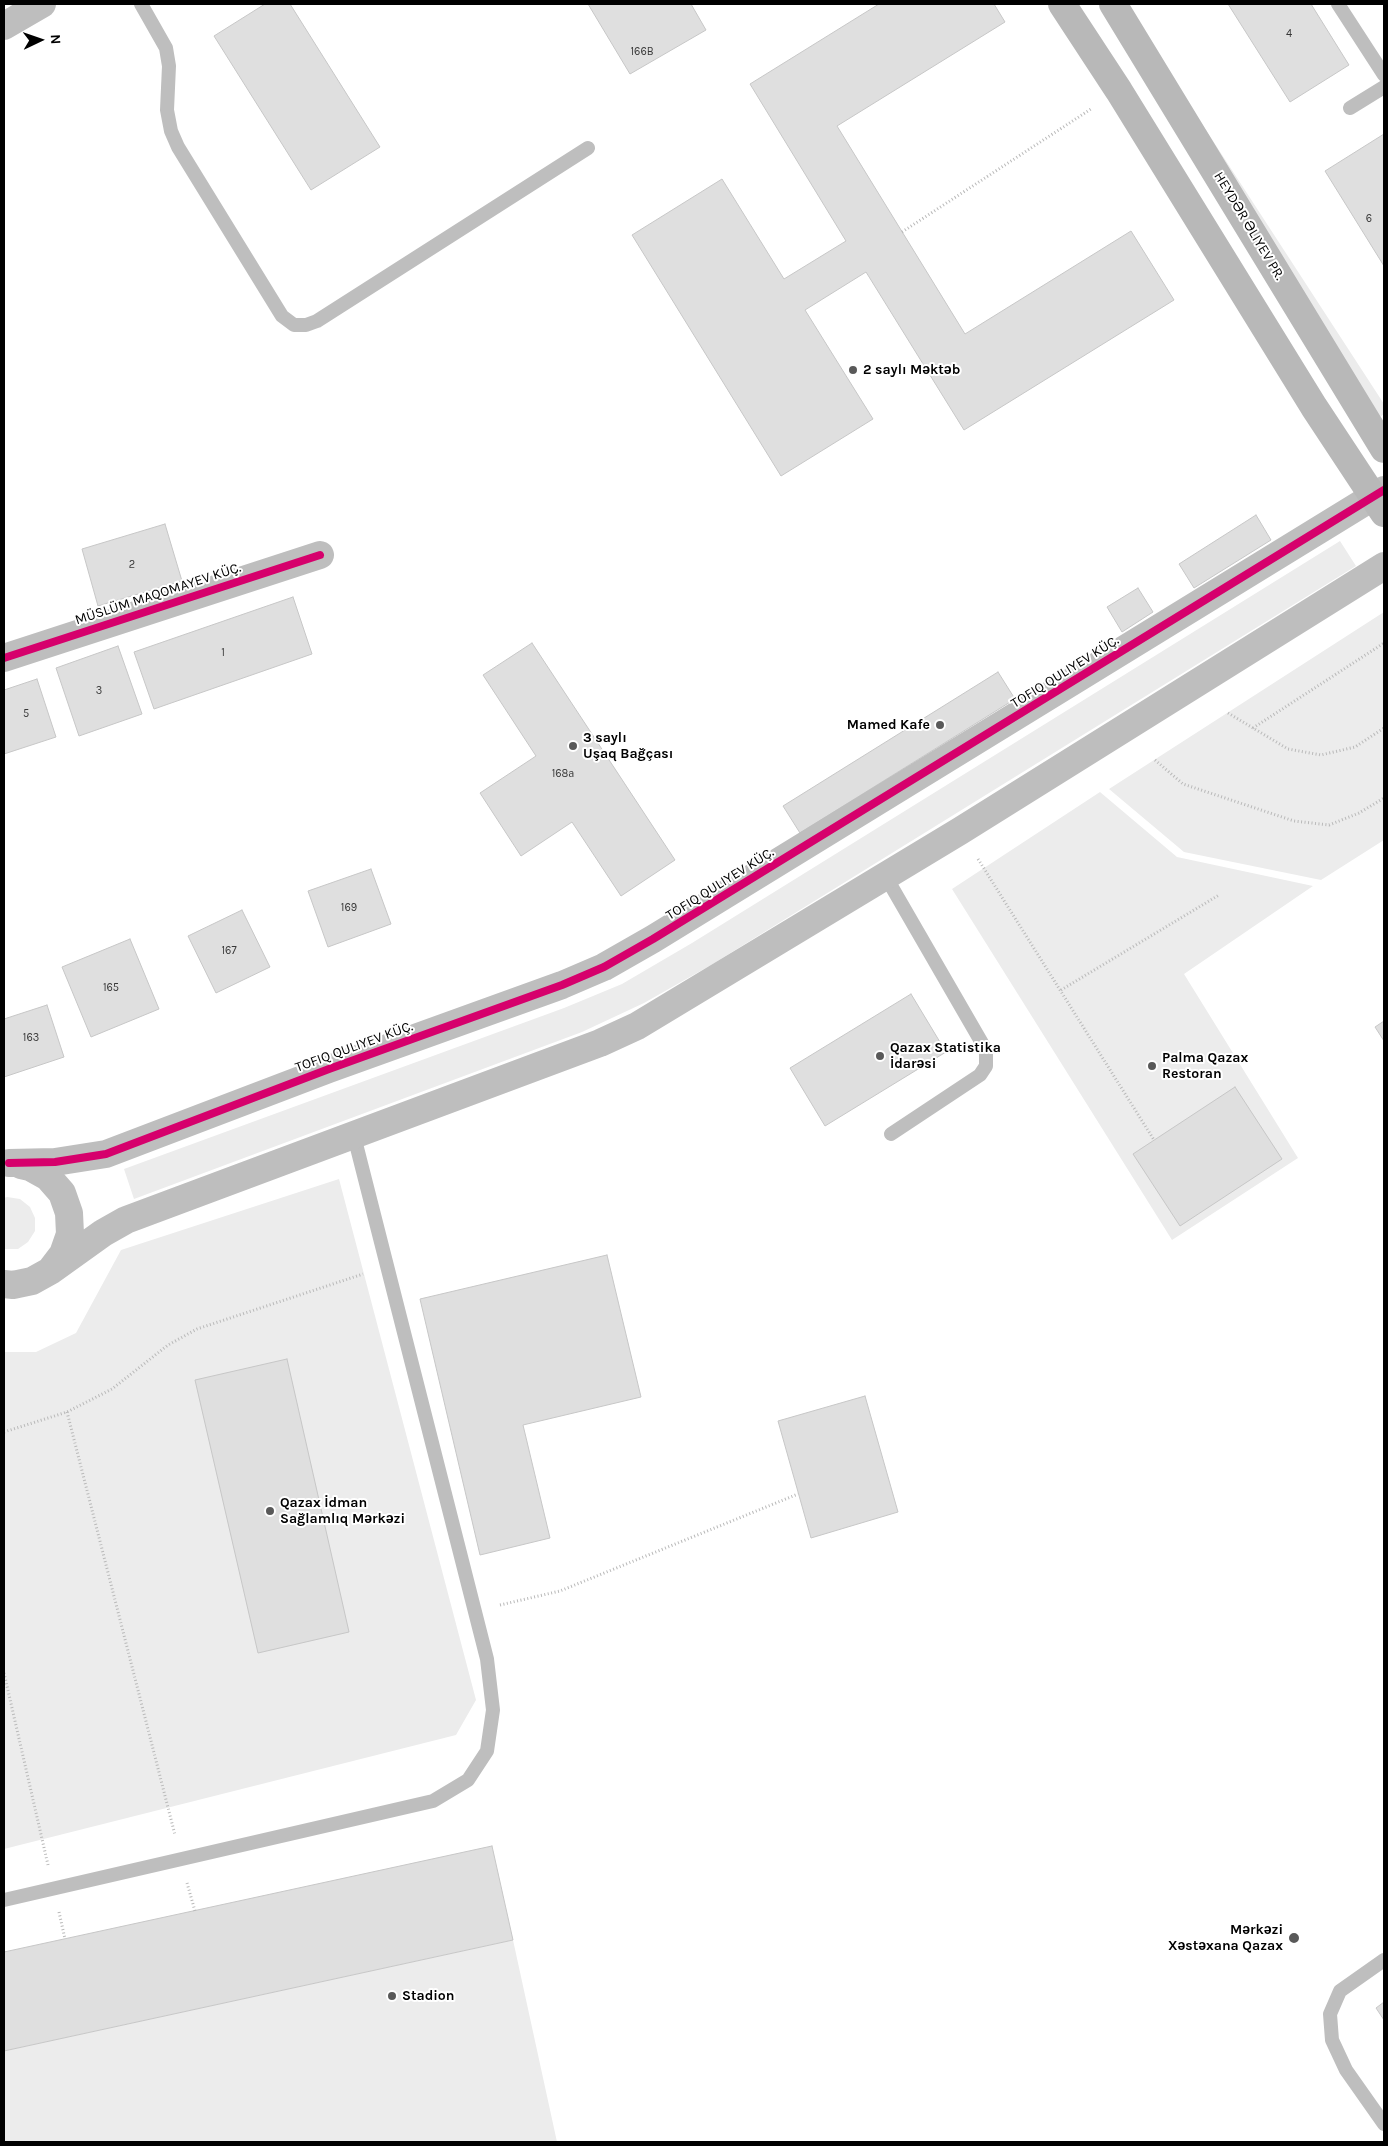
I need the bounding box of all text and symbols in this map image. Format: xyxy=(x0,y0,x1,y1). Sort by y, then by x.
north arrow xyxy=(15,15,65,65)
house number: 4 xyxy=(1286,27,1292,41)
text: N xyxy=(47,34,64,45)
house number: 166B xyxy=(630,45,654,59)
street label: HEYDƏR ƏLIYEV PR. xyxy=(1210,169,1288,283)
house number: 6 xyxy=(1366,212,1372,226)
place label: 2 saylı Məktəb xyxy=(863,362,960,378)
marker: 2 saylı Məktəb xyxy=(847,364,859,376)
house number: 2 xyxy=(129,558,135,572)
street label: MÜSLÜM MAQOMAYEV KÜÇ. xyxy=(73,559,243,629)
street label: TOFIQ QULIYEV KÜÇ. xyxy=(1008,632,1122,712)
house number: 1 xyxy=(221,646,225,660)
house number: 3 xyxy=(96,684,102,698)
house number: 5 xyxy=(23,707,29,721)
place label: Mamed Kafe xyxy=(847,717,930,733)
marker: Mamed Kafe xyxy=(934,719,946,731)
place label: 3 saylı Uşaq Bağçası xyxy=(583,730,673,762)
marker: 3 saylı Uşaq Bağçası xyxy=(567,740,579,752)
house number: 168a xyxy=(552,767,574,781)
street label: TOFIQ QULIYEV KÜÇ. xyxy=(663,844,777,924)
house number: 169 xyxy=(341,901,357,915)
house number: 167 xyxy=(221,944,237,958)
house number: 165 xyxy=(103,981,119,995)
street label: TOFIQ QULIYEV KÜÇ. xyxy=(293,1018,415,1076)
house number: 163 xyxy=(23,1031,39,1045)
place label: Qazax Statistika İdarəsi xyxy=(890,1040,1001,1072)
marker: Qazax Statistika İdarəsi xyxy=(874,1050,886,1062)
place label: Palma Qazax Restoran xyxy=(1162,1050,1248,1082)
marker: Palma Qazax Restoran xyxy=(1146,1060,1158,1072)
place label: Qazax İdman Sağlamlıq Mərkəzi xyxy=(280,1495,405,1528)
marker: Qazax İdman Sağlamlıq Mərkəzi xyxy=(264,1505,276,1517)
place label: Mərkəzi Xəstəxana Qazax xyxy=(1168,1922,1283,1954)
marker: Mərkəzi Xəstəxana Qazax xyxy=(1287,1931,1301,1945)
place label: Stadion xyxy=(402,1988,454,2004)
marker: Stadion xyxy=(386,1990,398,2002)

